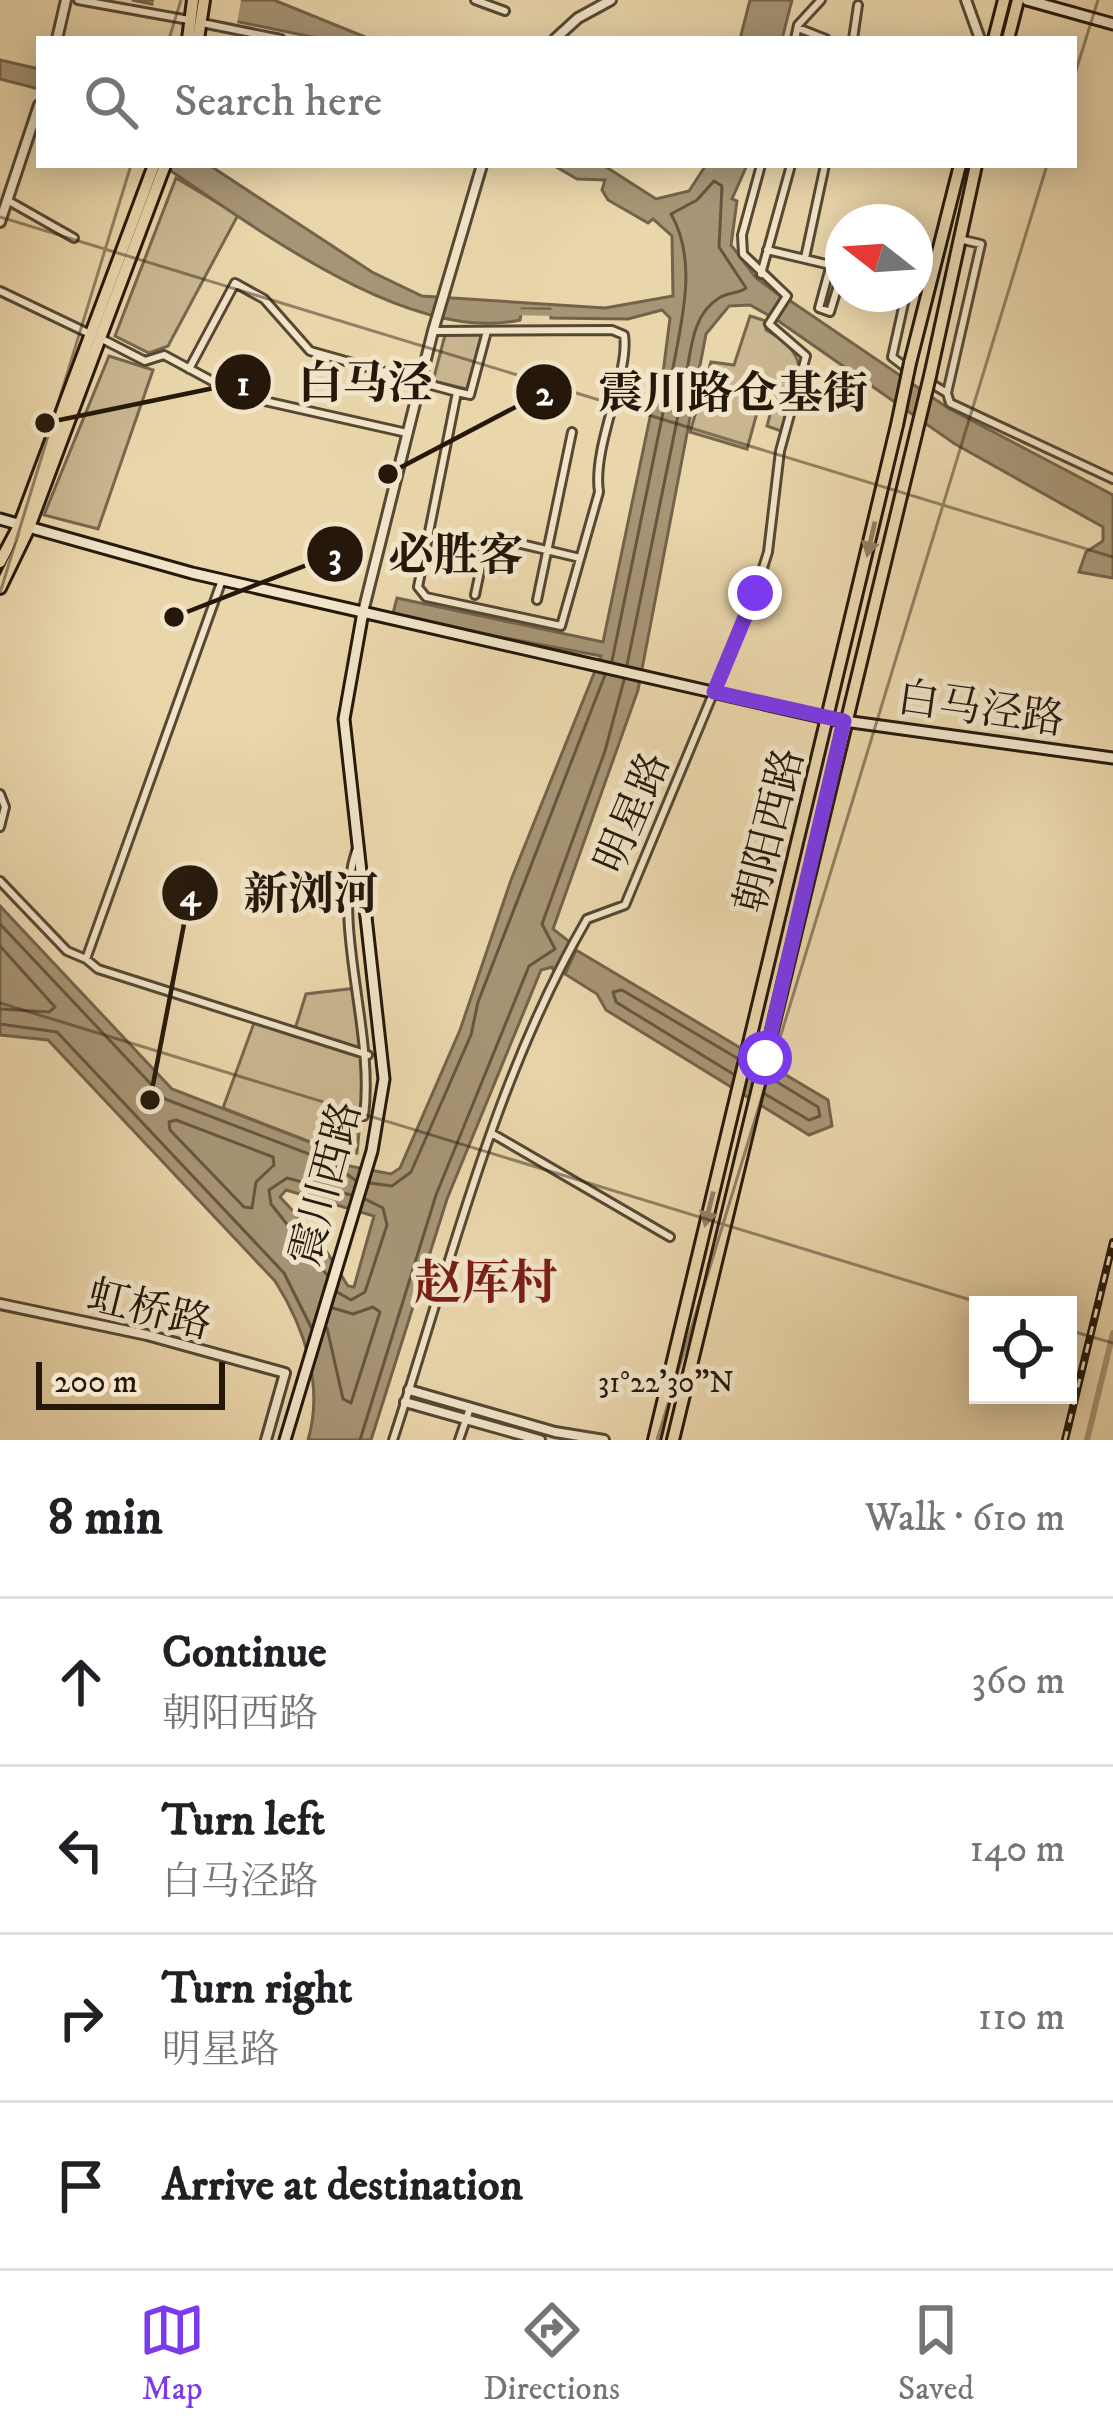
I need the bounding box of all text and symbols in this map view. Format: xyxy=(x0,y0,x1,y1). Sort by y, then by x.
search box xyxy=(36,36,1077,168)
icon: search xyxy=(78,69,144,135)
text: Search here xyxy=(174,74,382,130)
north arrow xyxy=(825,204,933,312)
callout: 白马泾 xyxy=(213,342,456,423)
callout: 震川路仓基街 xyxy=(514,352,892,433)
text: 白马泾 xyxy=(297,357,433,413)
text: 1 xyxy=(236,362,250,407)
text: 震川路仓基街 xyxy=(598,367,868,423)
text: 2 xyxy=(535,372,553,417)
callout: 必胜客 xyxy=(305,513,548,594)
one-way arrow xyxy=(861,520,880,558)
text: 必胜客 xyxy=(388,529,524,585)
text: 3 xyxy=(328,534,342,579)
route end xyxy=(728,566,782,620)
street label: 白马泾路 xyxy=(894,673,1067,747)
street label: 朝阳西路 xyxy=(725,743,816,919)
street label: 明星路 xyxy=(585,745,682,881)
callout: 新浏河 xyxy=(160,853,403,934)
text: 新浏河 xyxy=(243,868,379,924)
text: 4 xyxy=(180,873,202,918)
route start xyxy=(738,1031,792,1085)
street label: 震川西路 xyxy=(280,1096,374,1272)
one-way arrow xyxy=(699,1190,718,1227)
district label: 赵厍村 xyxy=(414,1255,558,1315)
street label: 虹桥路 xyxy=(82,1270,217,1351)
map controls xyxy=(969,1296,1077,1404)
button: locate xyxy=(969,1296,1077,1404)
scale bar xyxy=(36,1356,225,1409)
text: 200 m xyxy=(54,1362,138,1403)
text: 31°22'30"N xyxy=(598,1365,734,1402)
text: 8 min xyxy=(48,1486,163,1550)
text: Walk · 610 m xyxy=(865,1494,1065,1543)
text: Continue xyxy=(162,1625,327,1681)
icon: ahead xyxy=(48,1649,114,1715)
text: 360 m xyxy=(971,1657,1065,1706)
text: 朝阳西路 xyxy=(162,1690,318,1739)
text: Turn left xyxy=(162,1793,325,1849)
icon: left xyxy=(48,1817,114,1883)
text: 140 m xyxy=(970,1825,1065,1874)
text: 白马泾路 xyxy=(162,1858,318,1907)
text: Turn right xyxy=(162,1961,352,2017)
icon: right xyxy=(48,1985,114,2051)
text: 110 m xyxy=(978,1993,1065,2042)
text: 明星路 xyxy=(162,2026,279,2075)
icon: arrive xyxy=(48,2153,114,2219)
text: Arrive at destination xyxy=(162,2158,523,2214)
tab: Map xyxy=(139,2297,205,2410)
tab: Directions xyxy=(483,2297,620,2410)
tab: Saved xyxy=(898,2297,974,2410)

